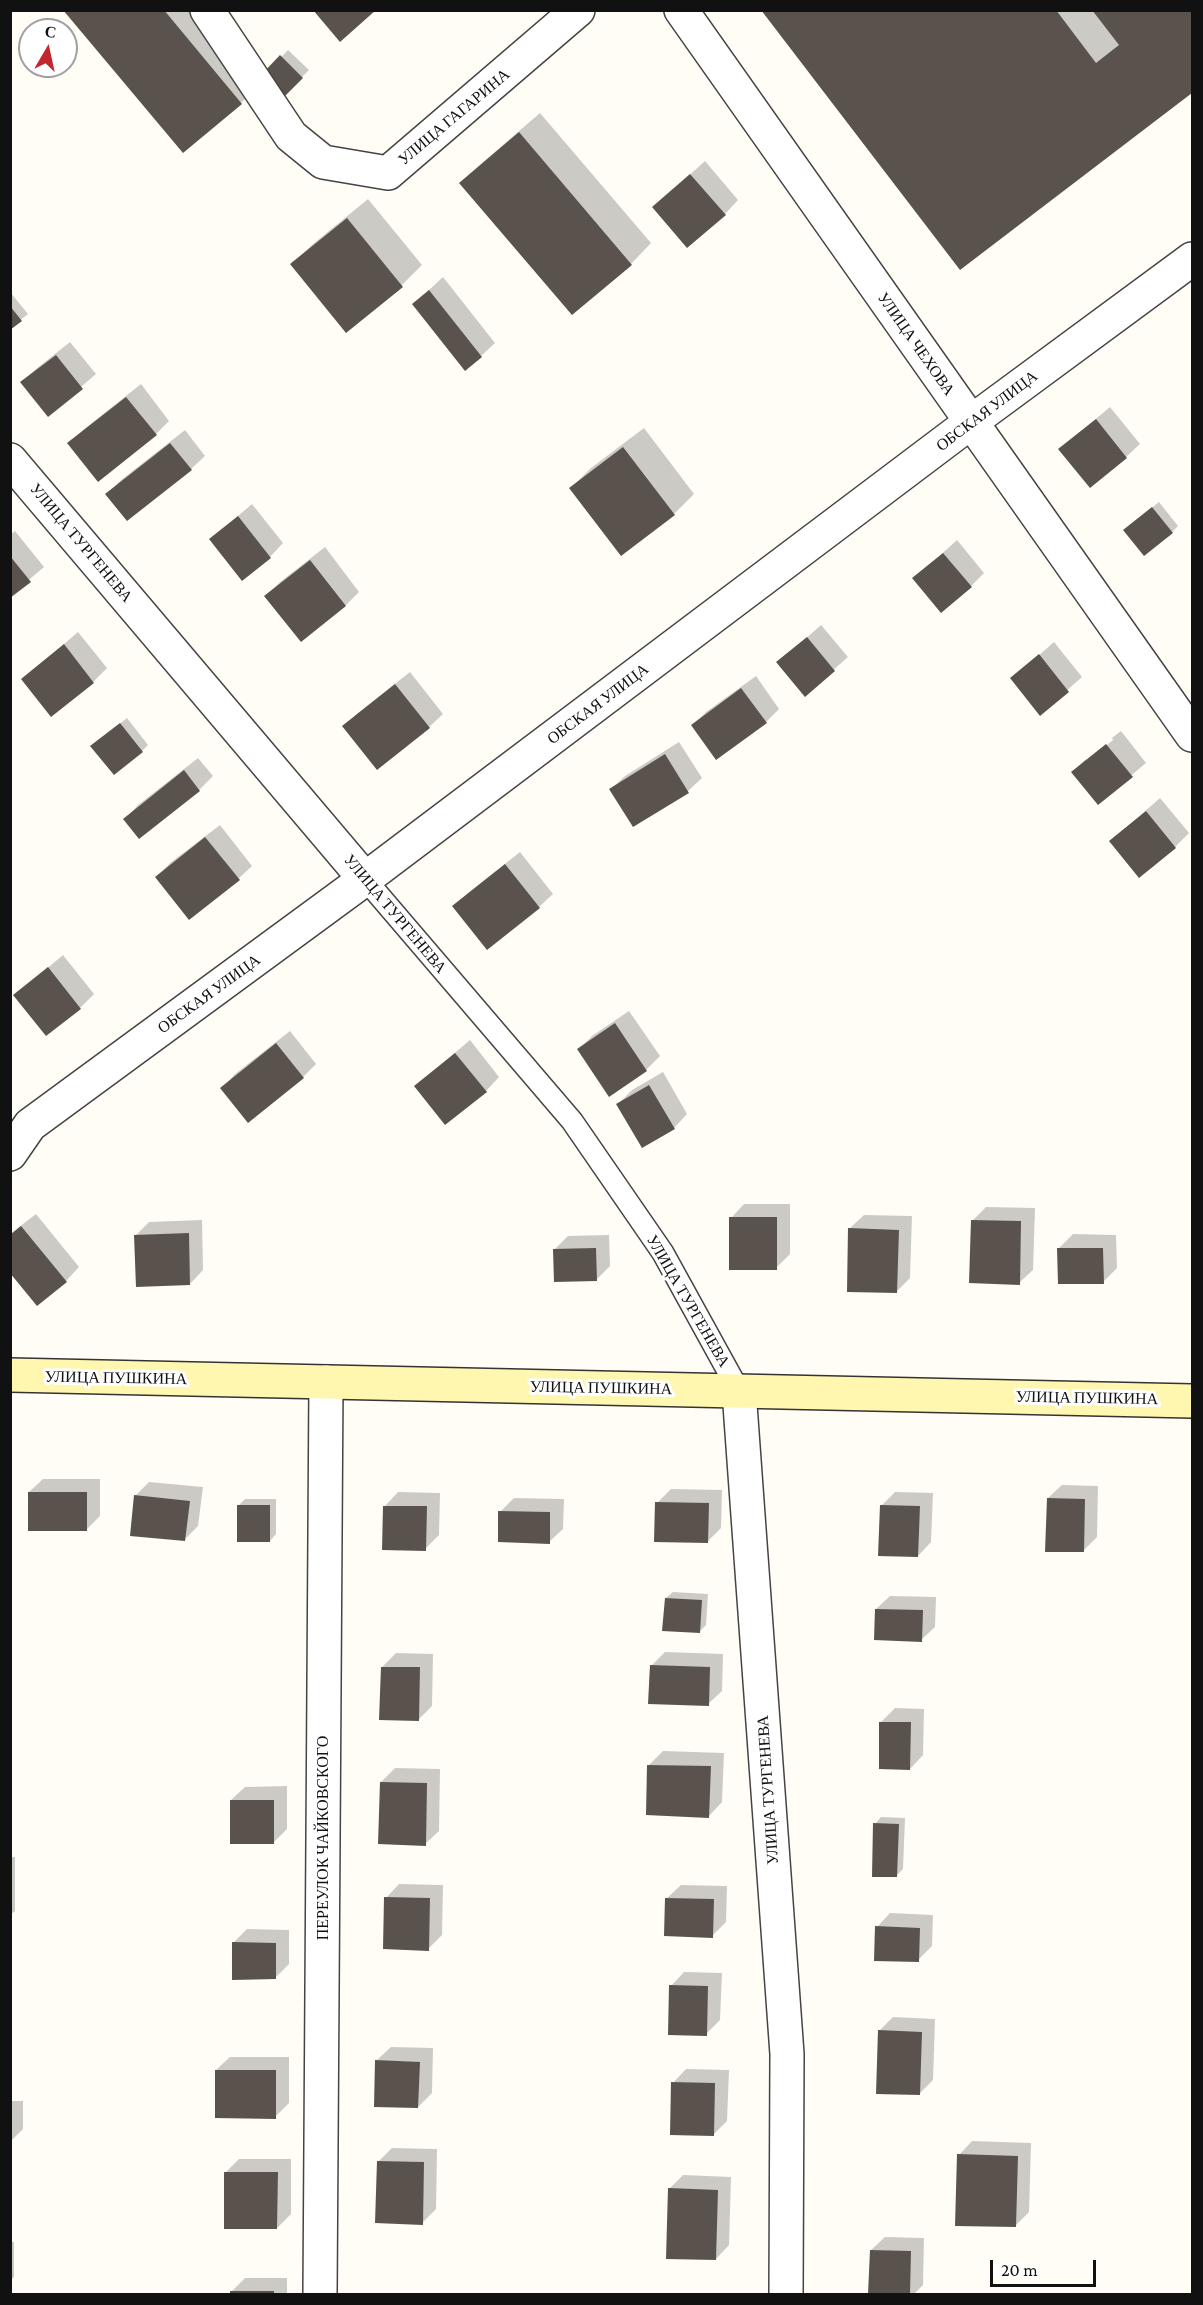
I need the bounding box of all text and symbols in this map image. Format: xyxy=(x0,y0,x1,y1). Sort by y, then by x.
north arrow xyxy=(18,18,78,78)
text: С xyxy=(44,22,58,41)
street label: УЛИЦА ГАГАРИНА xyxy=(394,65,514,169)
street label: УЛИЦА ЧЕХОВА xyxy=(873,289,959,399)
street label: ОБСКАЯ УЛИЦА xyxy=(932,367,1042,455)
street label: УЛИЦА ТУРГЕНЕВА xyxy=(26,480,136,606)
street label: ОБСКАЯ УЛИЦА xyxy=(543,660,653,748)
street label: УЛИЦА ТУРГЕНЕВА xyxy=(340,851,450,977)
street label: ОБСКАЯ УЛИЦА xyxy=(154,950,264,1038)
street label: УЛИЦА ТУРГЕНЕВА xyxy=(642,1231,734,1371)
street label: УЛИЦА ПУШКИНА xyxy=(45,1367,187,1389)
street label: УЛИЦА ПУШКИНА xyxy=(530,1377,672,1399)
street label: УЛИЦА ПУШКИНА xyxy=(1016,1387,1158,1409)
street label: УЛИЦА ТУРГЕНЕВА xyxy=(753,1715,783,1865)
street label: ПЕРЕУЛОК ЧАЙКОВСКОГО xyxy=(313,1736,333,1940)
scale bar xyxy=(993,2248,1100,2286)
text: 20 m xyxy=(1001,2260,1038,2280)

